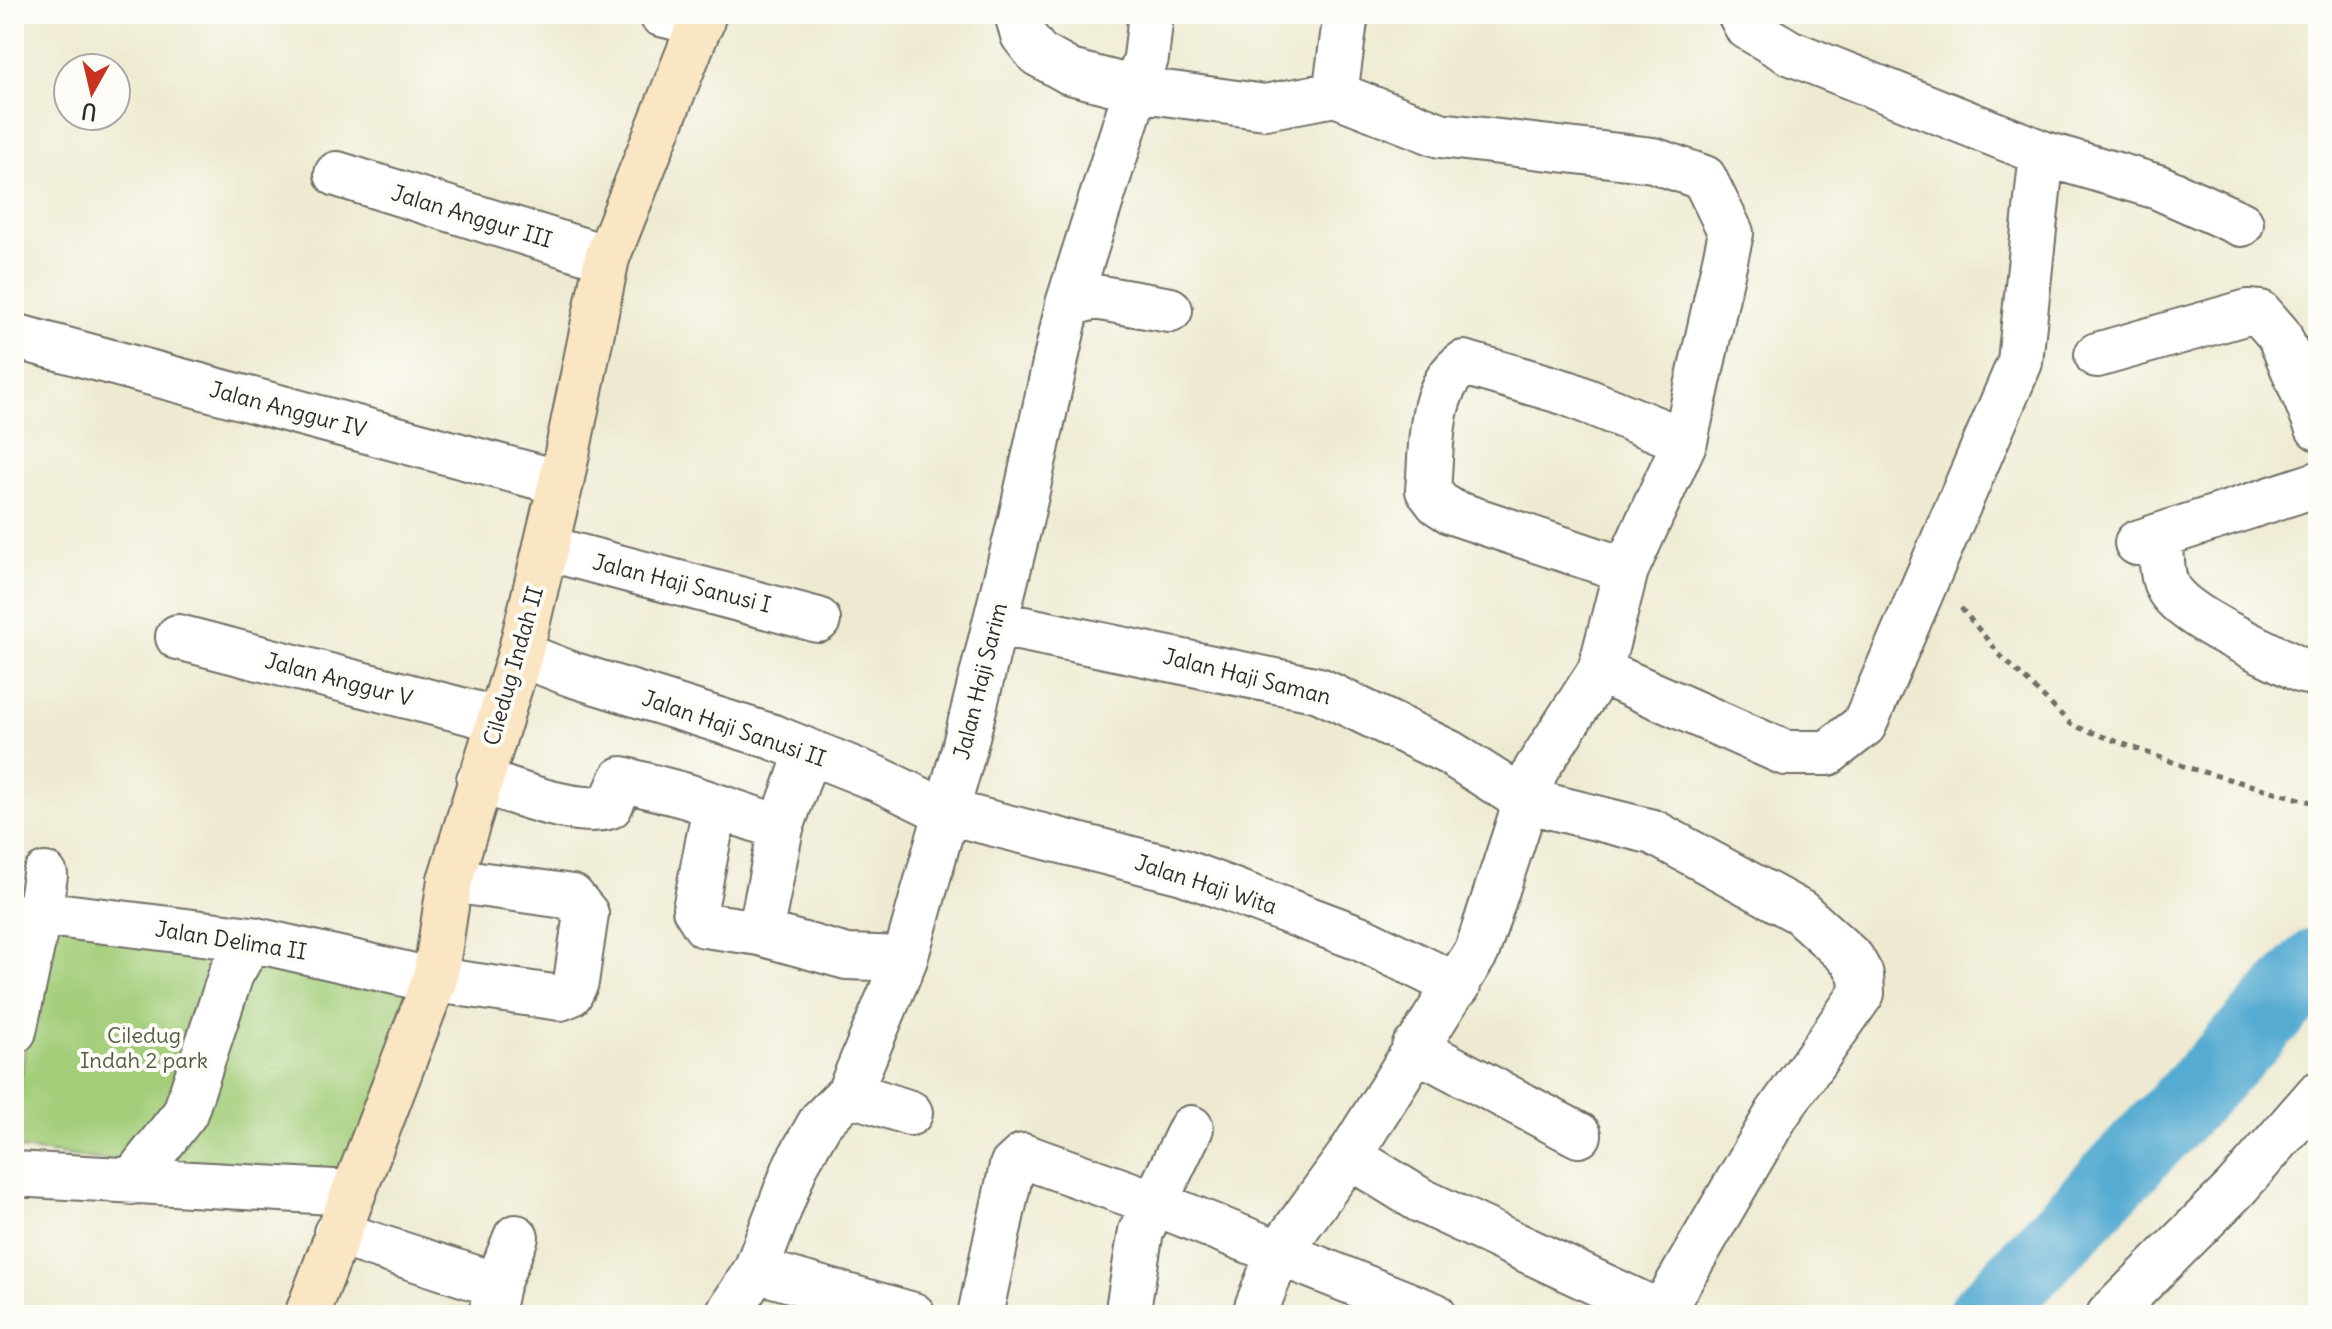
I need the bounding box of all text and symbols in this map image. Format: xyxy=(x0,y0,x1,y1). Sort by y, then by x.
north arrow xyxy=(52,52,132,132)
text: U xyxy=(80,97,99,127)
street label: Jalan Anggur III xyxy=(388,178,556,254)
street label: Jalan Anggur IV xyxy=(207,375,370,443)
street label: Jalan Haji Sanusi I xyxy=(590,547,774,619)
street label: Ciledug Indah II xyxy=(477,583,549,749)
street label: Jalan Haji Sarim xyxy=(947,600,1013,762)
street label: Jalan Haji Saman xyxy=(1160,642,1334,710)
street label: Jalan Anggur V xyxy=(262,646,416,712)
street label: Jalan Haji Sanusi II xyxy=(639,683,829,773)
street label: Jalan Haji Wita xyxy=(1132,848,1280,920)
street label: Jalan Delima II xyxy=(153,914,309,966)
park label: Ciledug Indah 2 park xyxy=(80,1021,208,1074)

